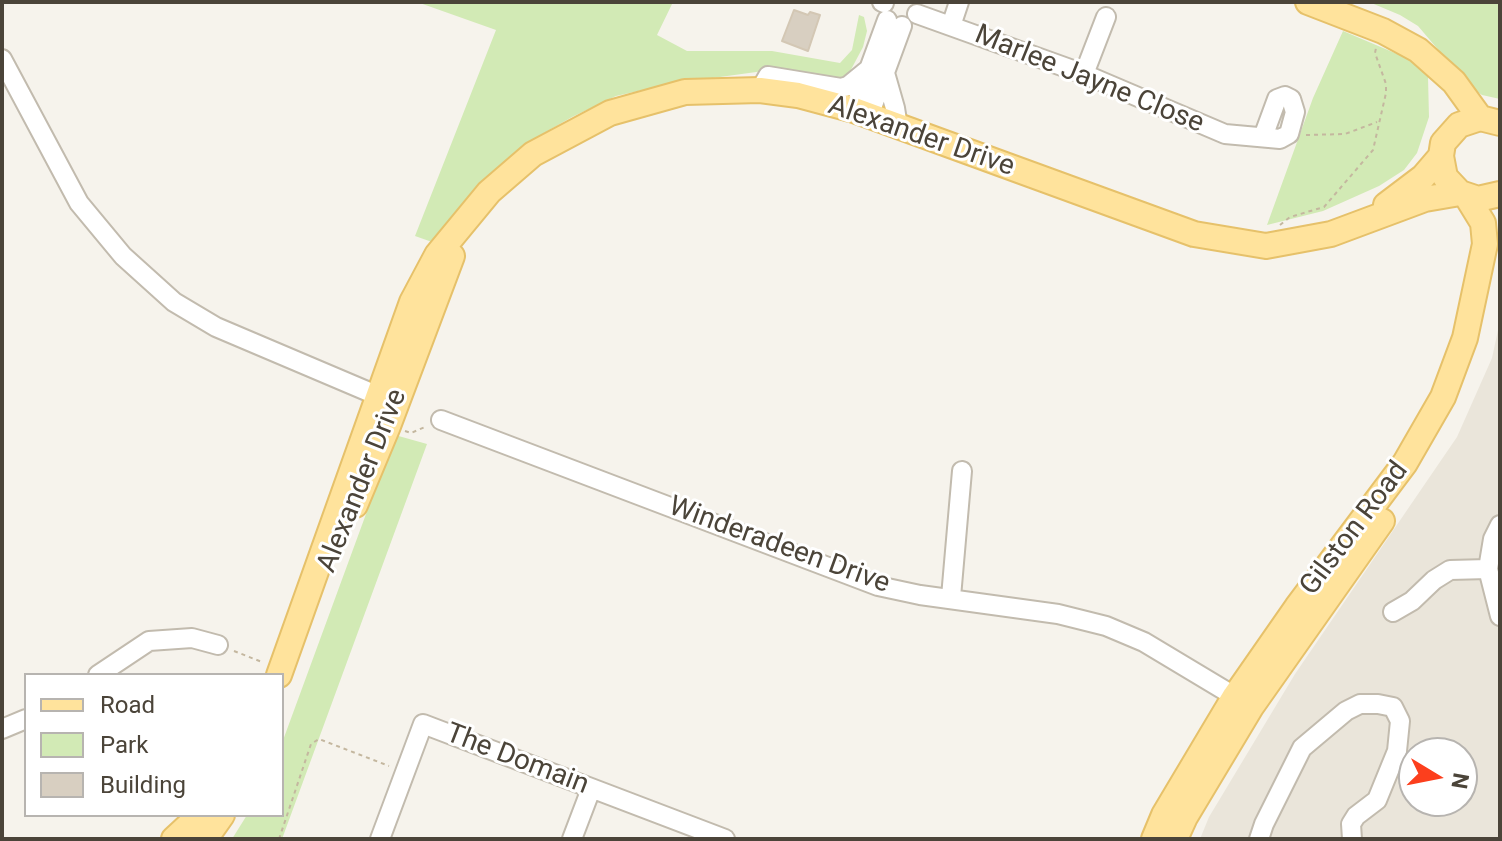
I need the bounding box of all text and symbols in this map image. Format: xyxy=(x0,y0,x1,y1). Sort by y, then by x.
street label: Marlee Jayne Close xyxy=(970,19,1208,141)
street label: Alexander Drive xyxy=(824,89,1018,185)
street label: Alexander Drive xyxy=(311,385,415,577)
street label: Gilston Road xyxy=(1294,456,1416,602)
street label: Winderadeen Drive xyxy=(664,490,894,602)
legend xyxy=(24,673,284,817)
text: Road xyxy=(100,691,155,719)
street label: The Domain xyxy=(441,717,593,803)
text: Park xyxy=(100,731,148,759)
north arrow xyxy=(1398,737,1478,817)
text: Building xyxy=(100,771,186,799)
text: N xyxy=(1446,771,1474,791)

